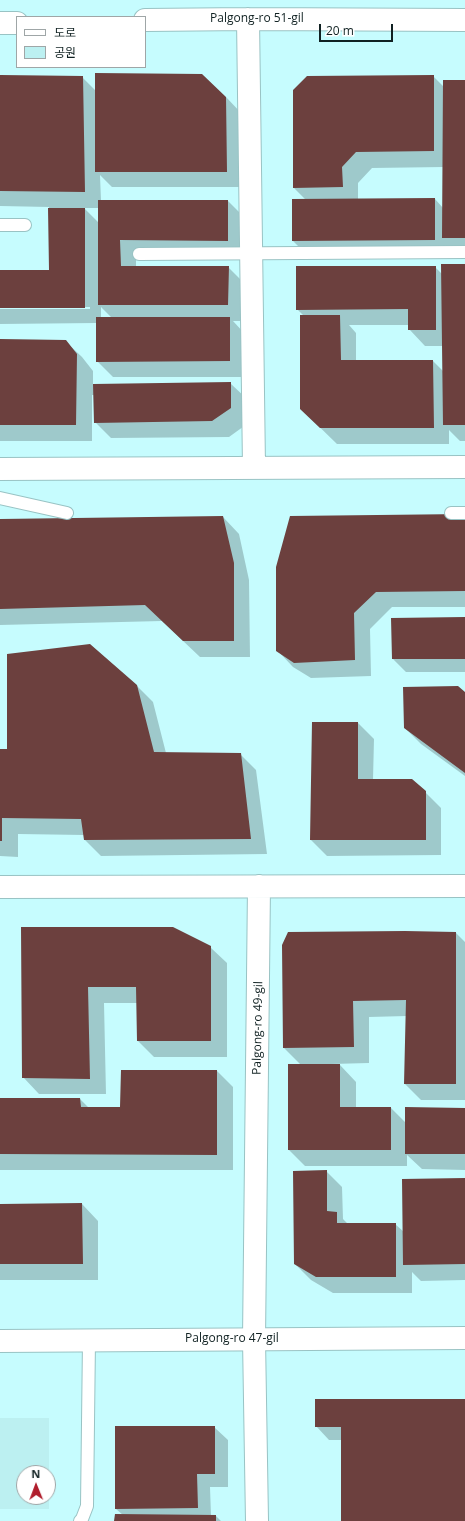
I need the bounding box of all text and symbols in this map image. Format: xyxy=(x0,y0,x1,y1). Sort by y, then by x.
street label: Palgong-ro 51-gil xyxy=(210,12,304,26)
legend xyxy=(16,16,146,68)
scale bar xyxy=(321,16,395,42)
text: 20 m xyxy=(326,22,354,39)
text: 도로 xyxy=(54,24,76,41)
text: 공원 xyxy=(54,44,76,61)
street label: Palgong-ro 49-gil xyxy=(250,981,266,1075)
street label: Palgong-ro 47-gil xyxy=(185,1332,279,1346)
north arrow xyxy=(16,1465,56,1505)
text: N xyxy=(31,1466,40,1481)

